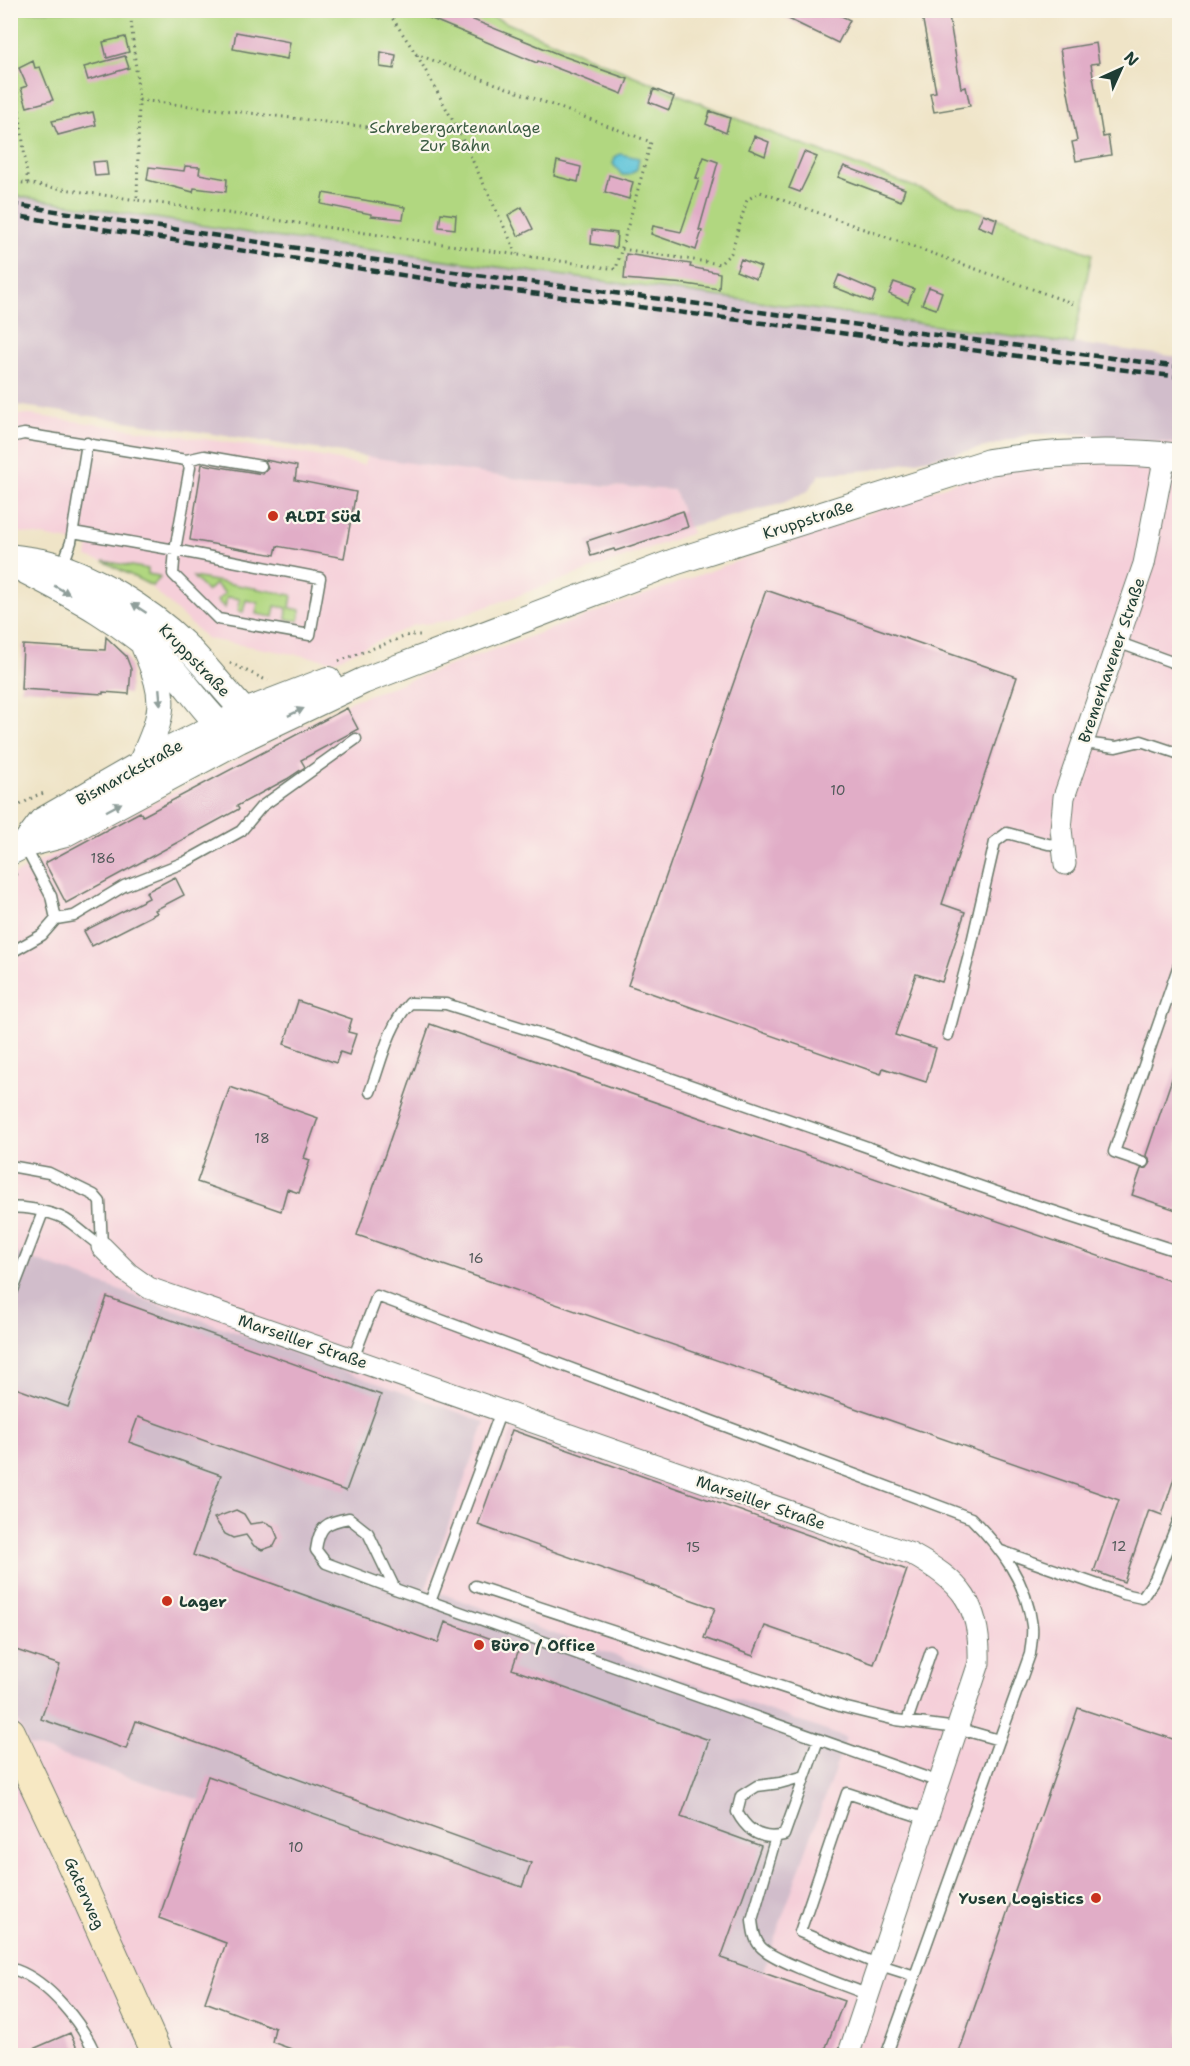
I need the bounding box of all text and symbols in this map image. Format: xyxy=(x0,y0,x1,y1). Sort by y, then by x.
north arrow xyxy=(1091,39,1151,99)
text: N xyxy=(1119,47,1143,71)
park label: Schrebergartenanlage Zur Bahn xyxy=(369,117,541,156)
street label: Kruppstraße xyxy=(760,495,856,544)
place label: ALDI Süd xyxy=(285,506,361,527)
marker: ALDI Süd xyxy=(266,509,280,523)
street label: Bremerhavener Straße xyxy=(1073,575,1150,746)
one-way arrow xyxy=(54,585,71,595)
one-way arrow xyxy=(131,603,148,614)
street label: Kruppstraße xyxy=(154,619,235,702)
one-way arrow xyxy=(155,688,165,707)
one-way arrow xyxy=(287,708,304,717)
street label: Bismarckstraße xyxy=(72,734,186,810)
house number: 10 xyxy=(830,781,846,799)
one-way arrow xyxy=(106,802,123,812)
house number: 186 xyxy=(91,849,115,867)
house number: 18 xyxy=(254,1129,270,1147)
house number: 16 xyxy=(468,1249,484,1267)
street label: Marseiller Straße xyxy=(235,1309,370,1373)
street label: Marseiller Straße xyxy=(693,1470,828,1534)
house number: 12 xyxy=(1112,1537,1126,1555)
house number: 15 xyxy=(686,1538,700,1556)
place label: Lager xyxy=(179,1591,227,1612)
marker: Lager xyxy=(160,1594,174,1608)
place label: Büro / Office xyxy=(491,1635,596,1656)
marker: Büro / Office xyxy=(472,1638,486,1652)
house number: 10 xyxy=(288,1838,304,1856)
street label: Gaterweg xyxy=(59,1854,110,1933)
place label: Yusen Logistics xyxy=(959,1888,1084,1909)
marker: Yusen Logistics xyxy=(1089,1891,1103,1905)

